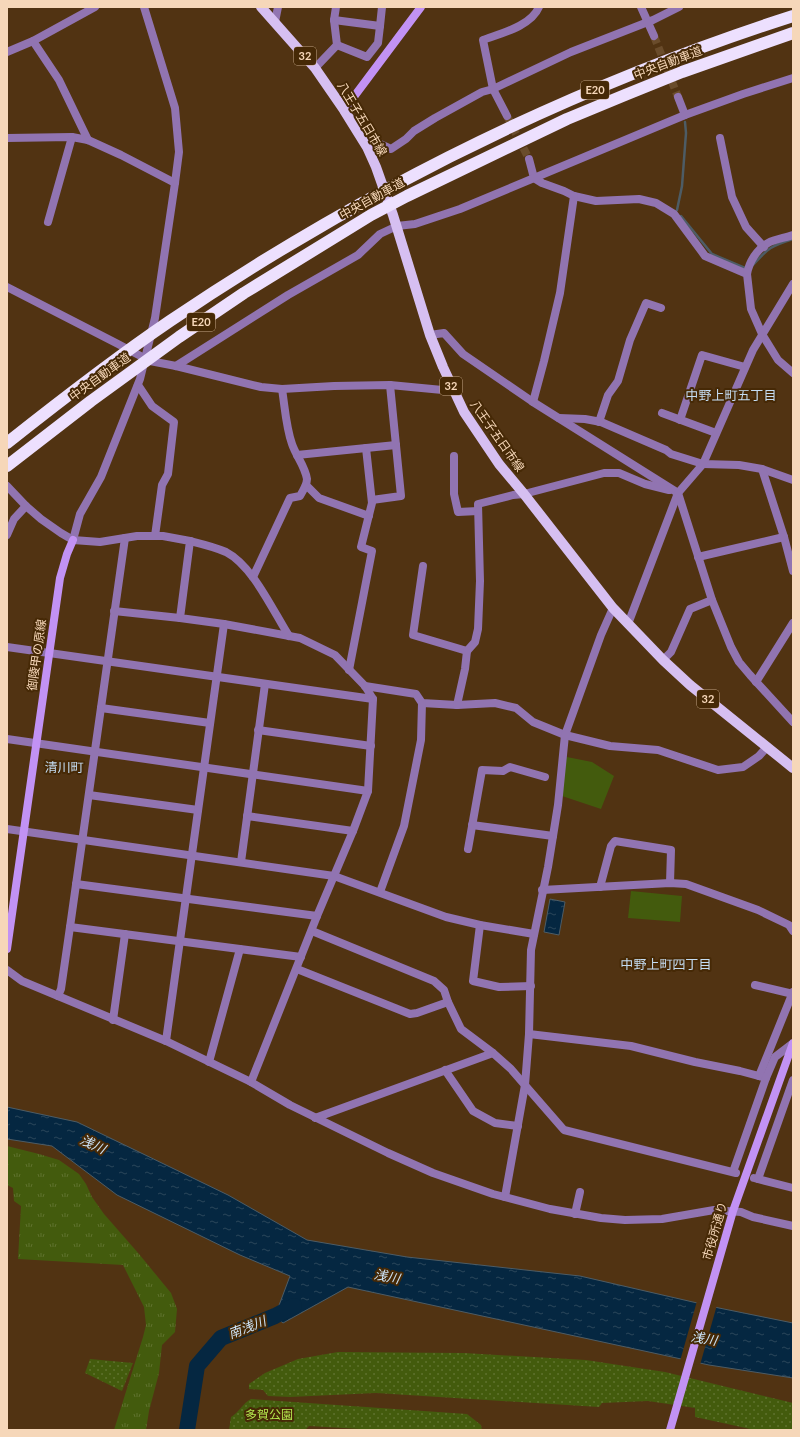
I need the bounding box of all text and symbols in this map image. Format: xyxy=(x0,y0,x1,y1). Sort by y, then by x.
street label: 中央自動車道 xyxy=(632,43,704,82)
road number: 32 xyxy=(294,47,316,65)
street label: 八王子五日市線 xyxy=(334,79,390,159)
road number: E20 xyxy=(581,81,609,99)
street label: 中央自動車道 xyxy=(337,175,407,223)
road number: E20 xyxy=(187,313,215,331)
street label: 中央自動車道 xyxy=(66,349,133,404)
road number: 32 xyxy=(440,377,462,395)
district label: 中野上町五丁目 xyxy=(685,387,777,403)
street label: 八王子五日市線 xyxy=(467,397,528,474)
street label: 御陵甲の原線 xyxy=(24,618,49,692)
road number: 32 xyxy=(697,690,719,708)
district label: 清川町 xyxy=(44,759,84,775)
district label: 中野上町四丁目 xyxy=(620,956,712,972)
water label: 浅川 xyxy=(78,1131,110,1158)
street label: 市役所通り xyxy=(699,1200,730,1262)
water label: 浅川 xyxy=(373,1266,403,1287)
water label: 南浅川 xyxy=(226,1312,270,1341)
water label: 浅川 xyxy=(690,1328,720,1348)
park label: 多賀公園 xyxy=(245,1407,293,1422)

